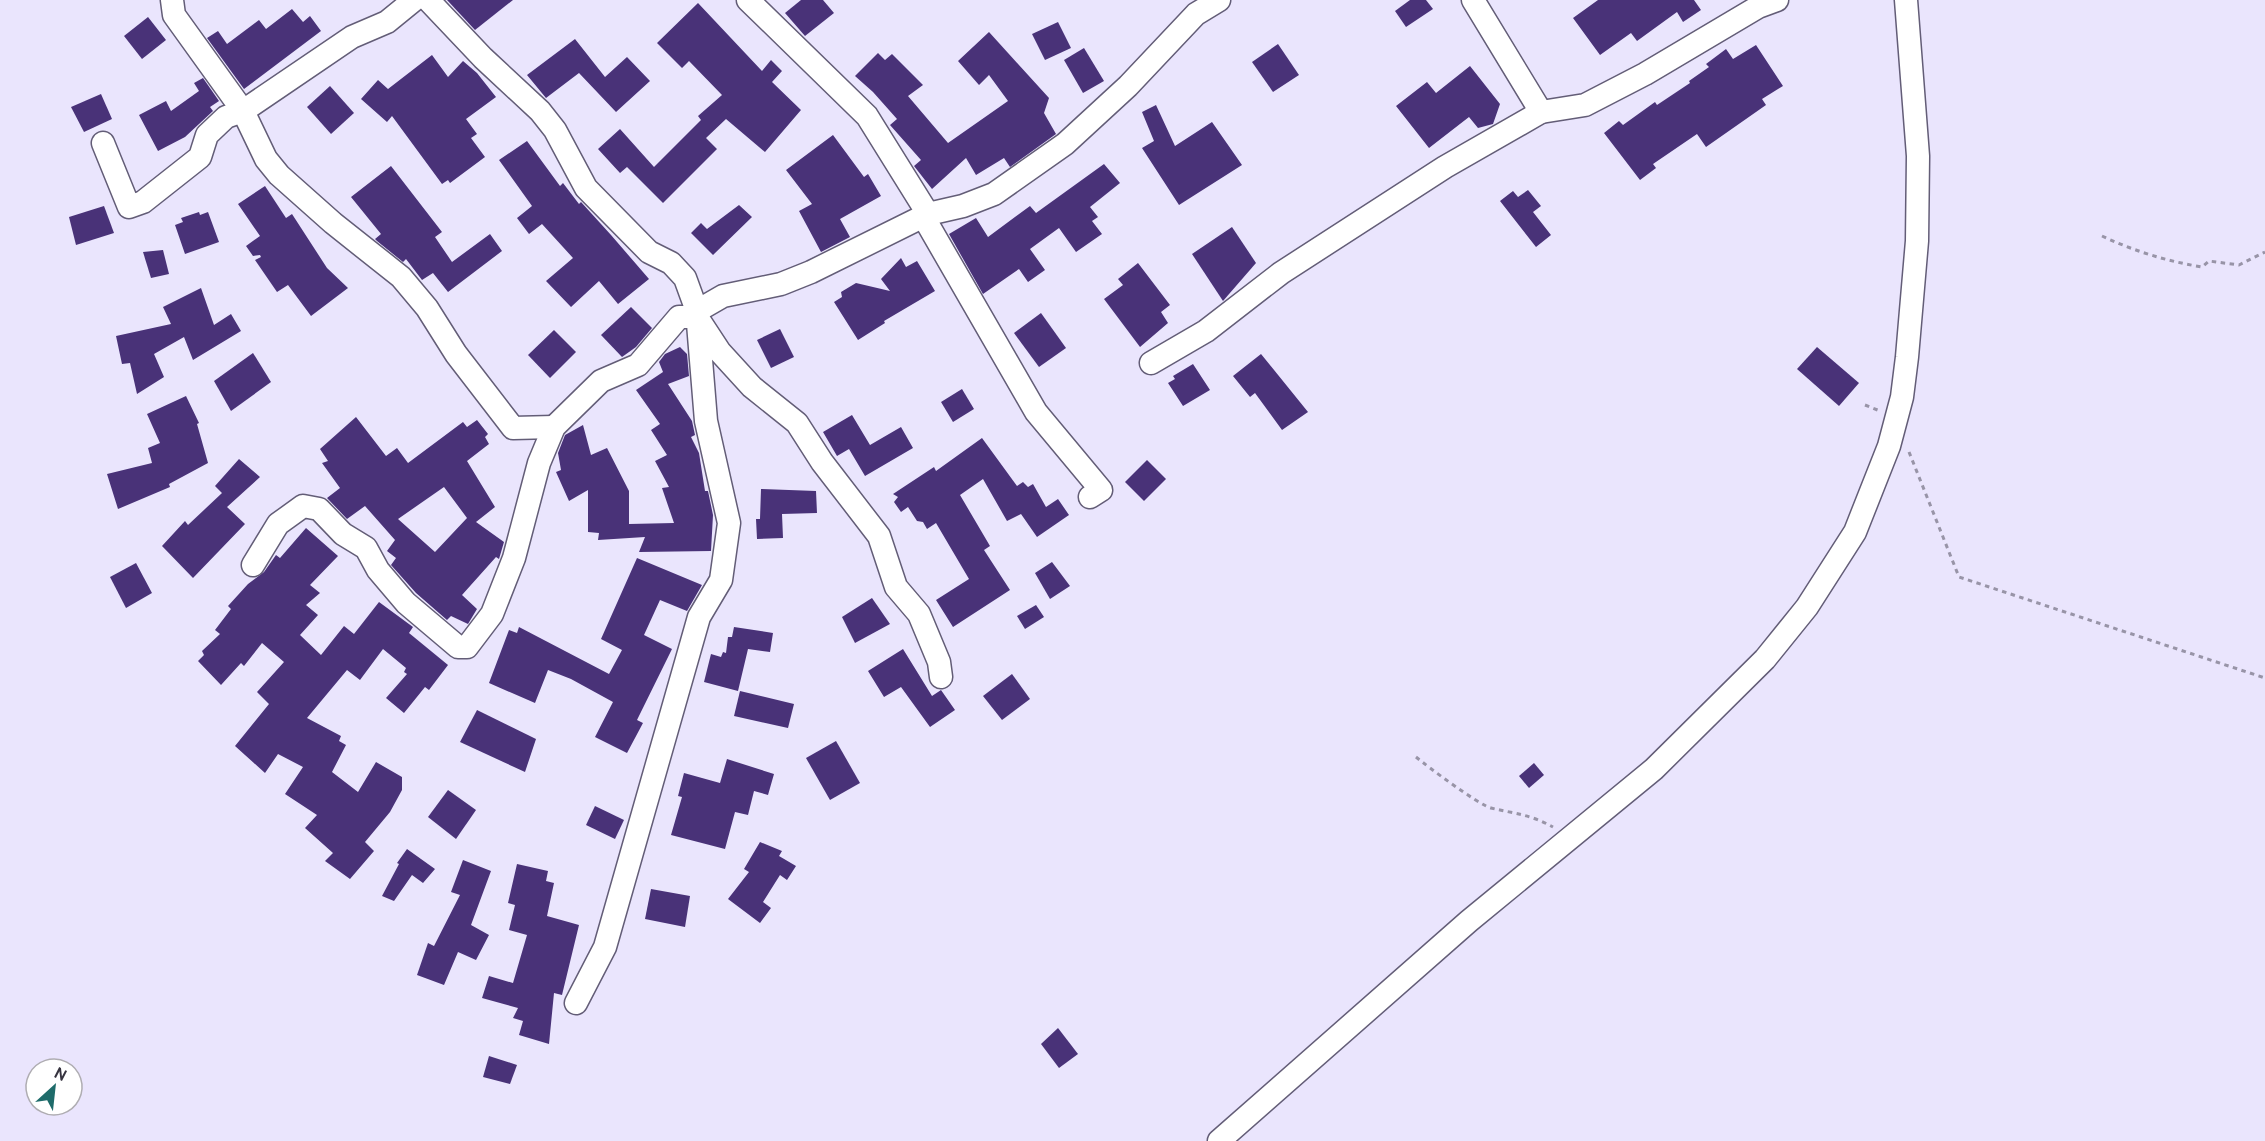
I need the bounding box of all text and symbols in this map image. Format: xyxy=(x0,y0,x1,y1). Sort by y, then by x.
north arrow xyxy=(24,1057,84,1117)
text: N xyxy=(51,1063,70,1085)

